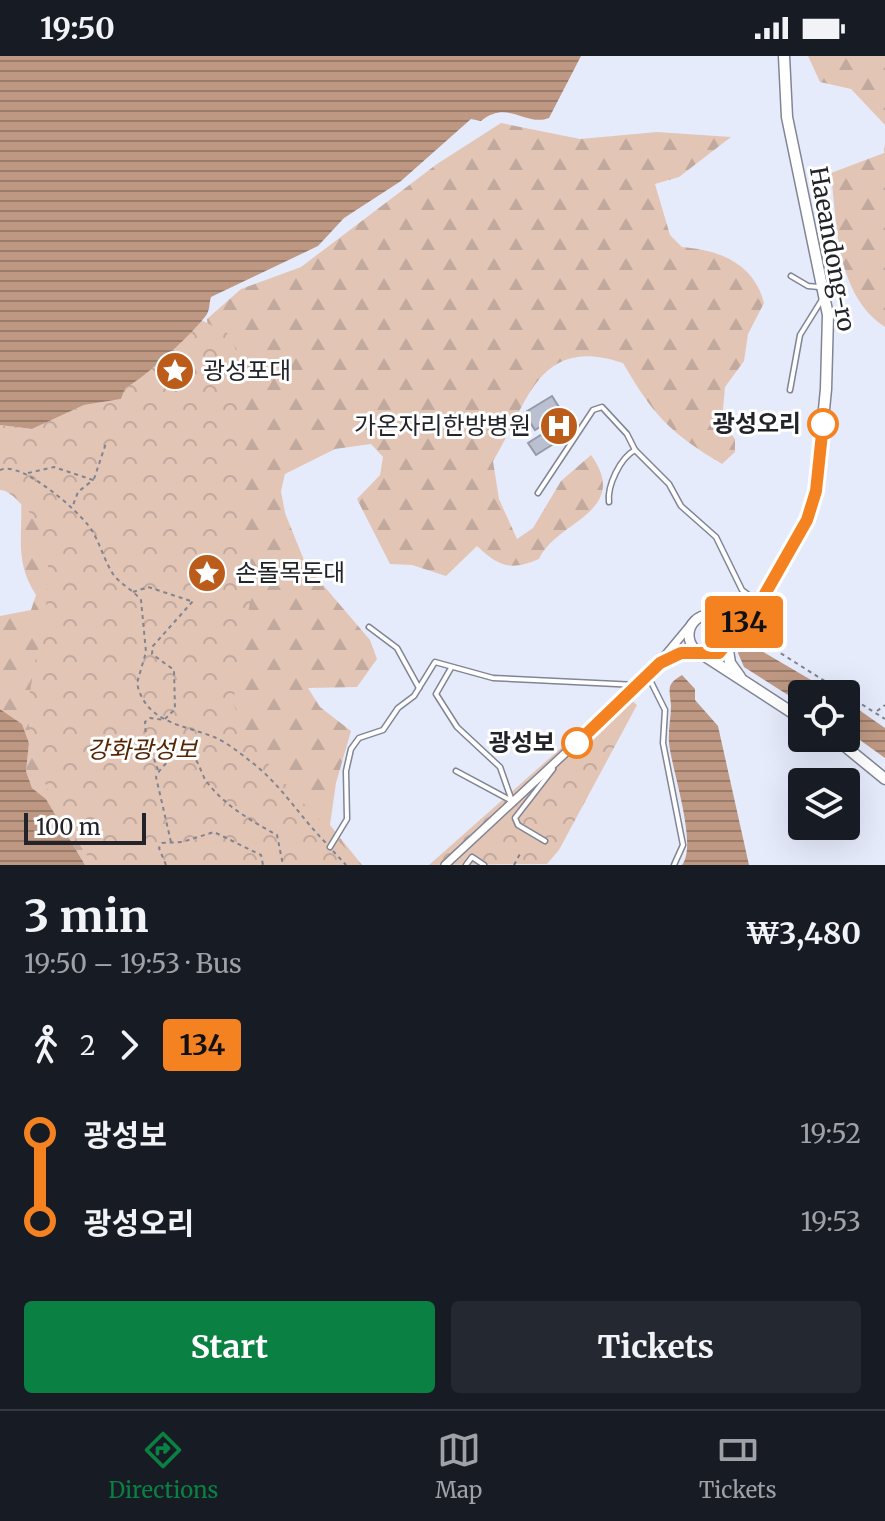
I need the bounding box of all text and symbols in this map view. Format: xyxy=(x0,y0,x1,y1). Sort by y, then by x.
text: 19:50 xyxy=(40,9,115,47)
street label: Haeandong-ro xyxy=(803,164,862,334)
place icon: 광성포대 xyxy=(154,350,196,392)
place label: 광성포대 xyxy=(203,355,291,386)
hospital icon: 가온자리한방병원 xyxy=(538,405,580,447)
place label: 광성오리 xyxy=(713,408,801,439)
marker: 광성오리 xyxy=(808,409,838,439)
place label: 가온자리한방병원 xyxy=(354,410,531,441)
place icon: 손돌목돈대 xyxy=(186,552,228,594)
place label: 손돌목돈대 xyxy=(235,557,345,588)
line badge: 134 xyxy=(698,596,790,648)
text: 134 xyxy=(721,604,767,640)
map controls xyxy=(788,680,860,840)
button: locate xyxy=(788,680,860,752)
place label: 광성보 xyxy=(489,727,555,758)
marker: 광성보 xyxy=(562,728,592,758)
park label: 강화광성보 xyxy=(87,734,199,765)
button: layers xyxy=(788,768,860,840)
scale bar xyxy=(24,809,146,845)
text: 100 m xyxy=(36,813,101,841)
text: 3 min xyxy=(24,889,149,944)
text: ₩3,480 xyxy=(746,914,861,952)
text: 19:50 – 19:53 · Bus xyxy=(24,947,242,980)
icon: walk xyxy=(24,1023,68,1067)
icon: forward xyxy=(107,1023,151,1067)
text: 134 xyxy=(179,1027,225,1063)
text: 2 xyxy=(80,1029,95,1062)
text: 광성보 xyxy=(84,1116,167,1154)
text: 19:52 xyxy=(800,1117,861,1150)
text: 광성오리 xyxy=(84,1204,194,1242)
text: 19:53 xyxy=(801,1205,861,1238)
button: Start xyxy=(24,1301,435,1393)
button: Tickets xyxy=(451,1301,861,1393)
tab: Directions xyxy=(108,1428,218,1504)
tab: Map xyxy=(435,1428,482,1504)
tab: Tickets xyxy=(699,1428,777,1504)

